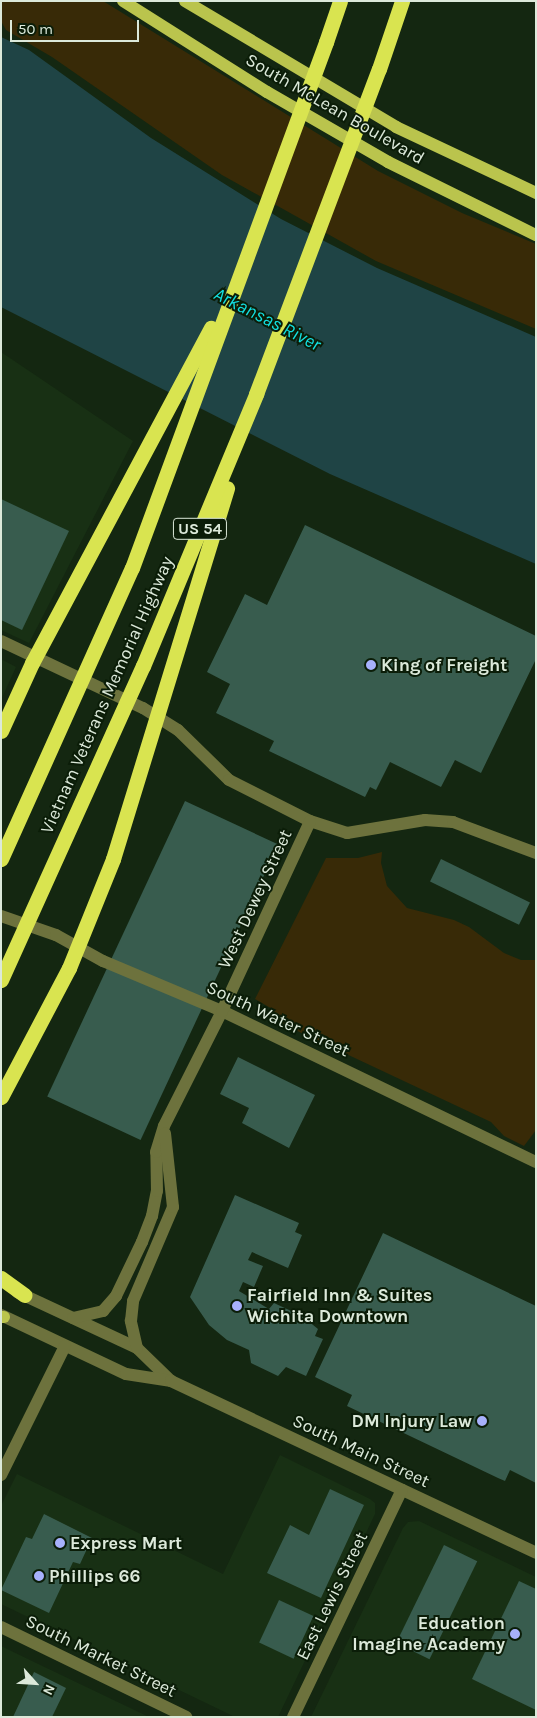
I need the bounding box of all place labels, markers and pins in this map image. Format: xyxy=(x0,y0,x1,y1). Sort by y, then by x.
place label: King of Freight xyxy=(381,654,507,676)
marker: King of Freight xyxy=(365,659,377,671)
place label: Fairfield Inn & Suites Wichita Downtown xyxy=(247,1285,432,1328)
marker: Fairfield Inn & Suites Wichita Downtown xyxy=(231,1300,243,1312)
place label: DM Injury Law xyxy=(352,1410,472,1432)
marker: DM Injury Law xyxy=(476,1415,488,1427)
place label: Express Mart xyxy=(70,1532,182,1554)
marker: Express Mart xyxy=(54,1537,66,1549)
place label: Phillips 66 xyxy=(49,1565,140,1587)
marker: Phillips 66 xyxy=(33,1570,45,1582)
place label: Education Imagine Academy xyxy=(352,1613,505,1656)
marker: Education Imagine Academy xyxy=(509,1628,521,1640)

